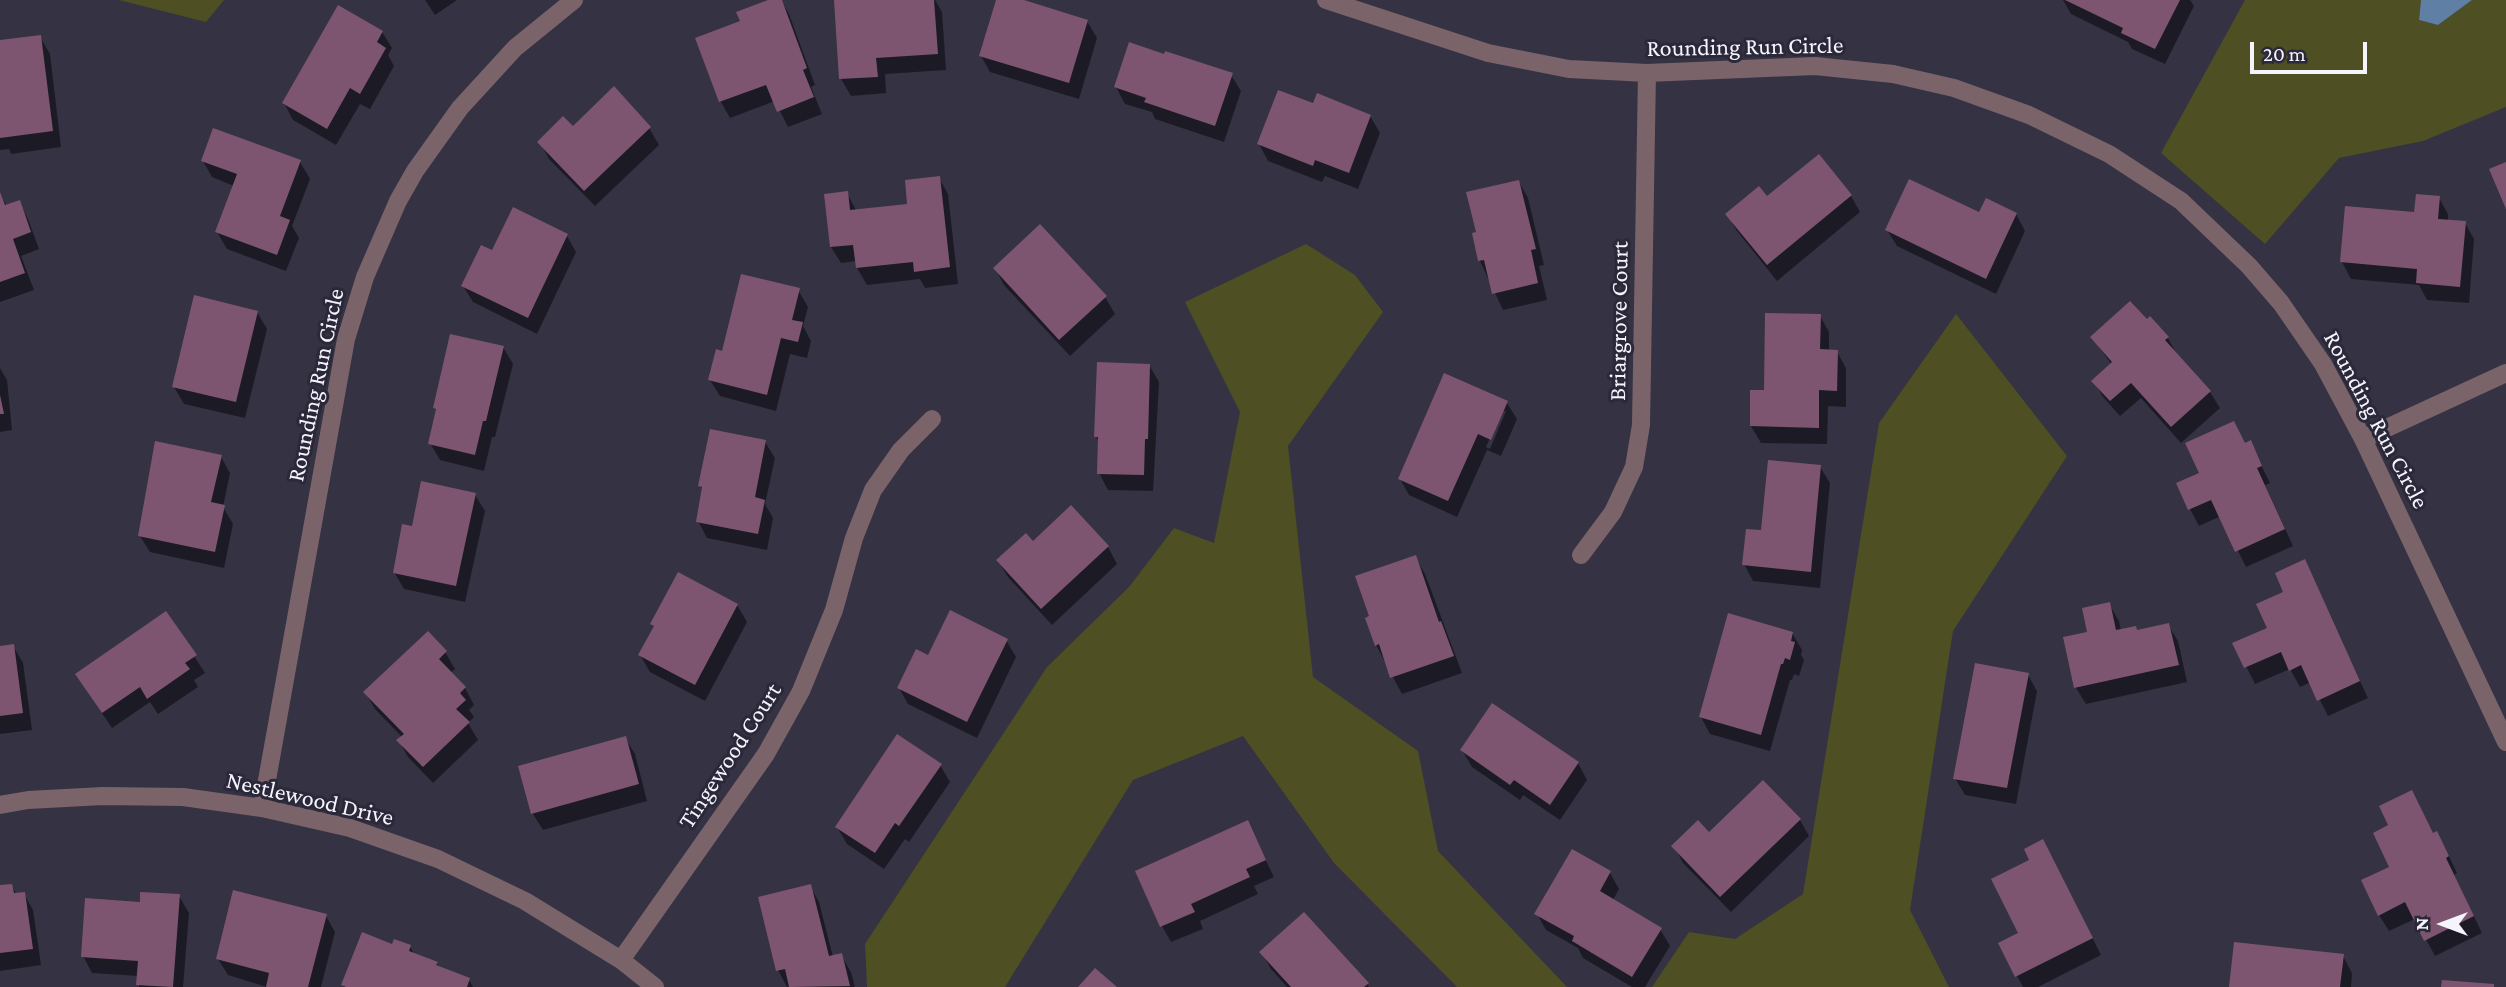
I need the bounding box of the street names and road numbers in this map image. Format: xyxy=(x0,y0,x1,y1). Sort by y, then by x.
street label: Rounding Run Circle xyxy=(1646,31,1844,63)
street label: Briargrove Court xyxy=(1603,241,1635,401)
street label: Rounding Run Circle xyxy=(281,286,351,484)
street label: Rounding Run Circle xyxy=(2317,326,2435,514)
street label: Tingewood Court xyxy=(672,678,788,834)
street label: Nestlewood Drive xyxy=(223,766,397,832)

